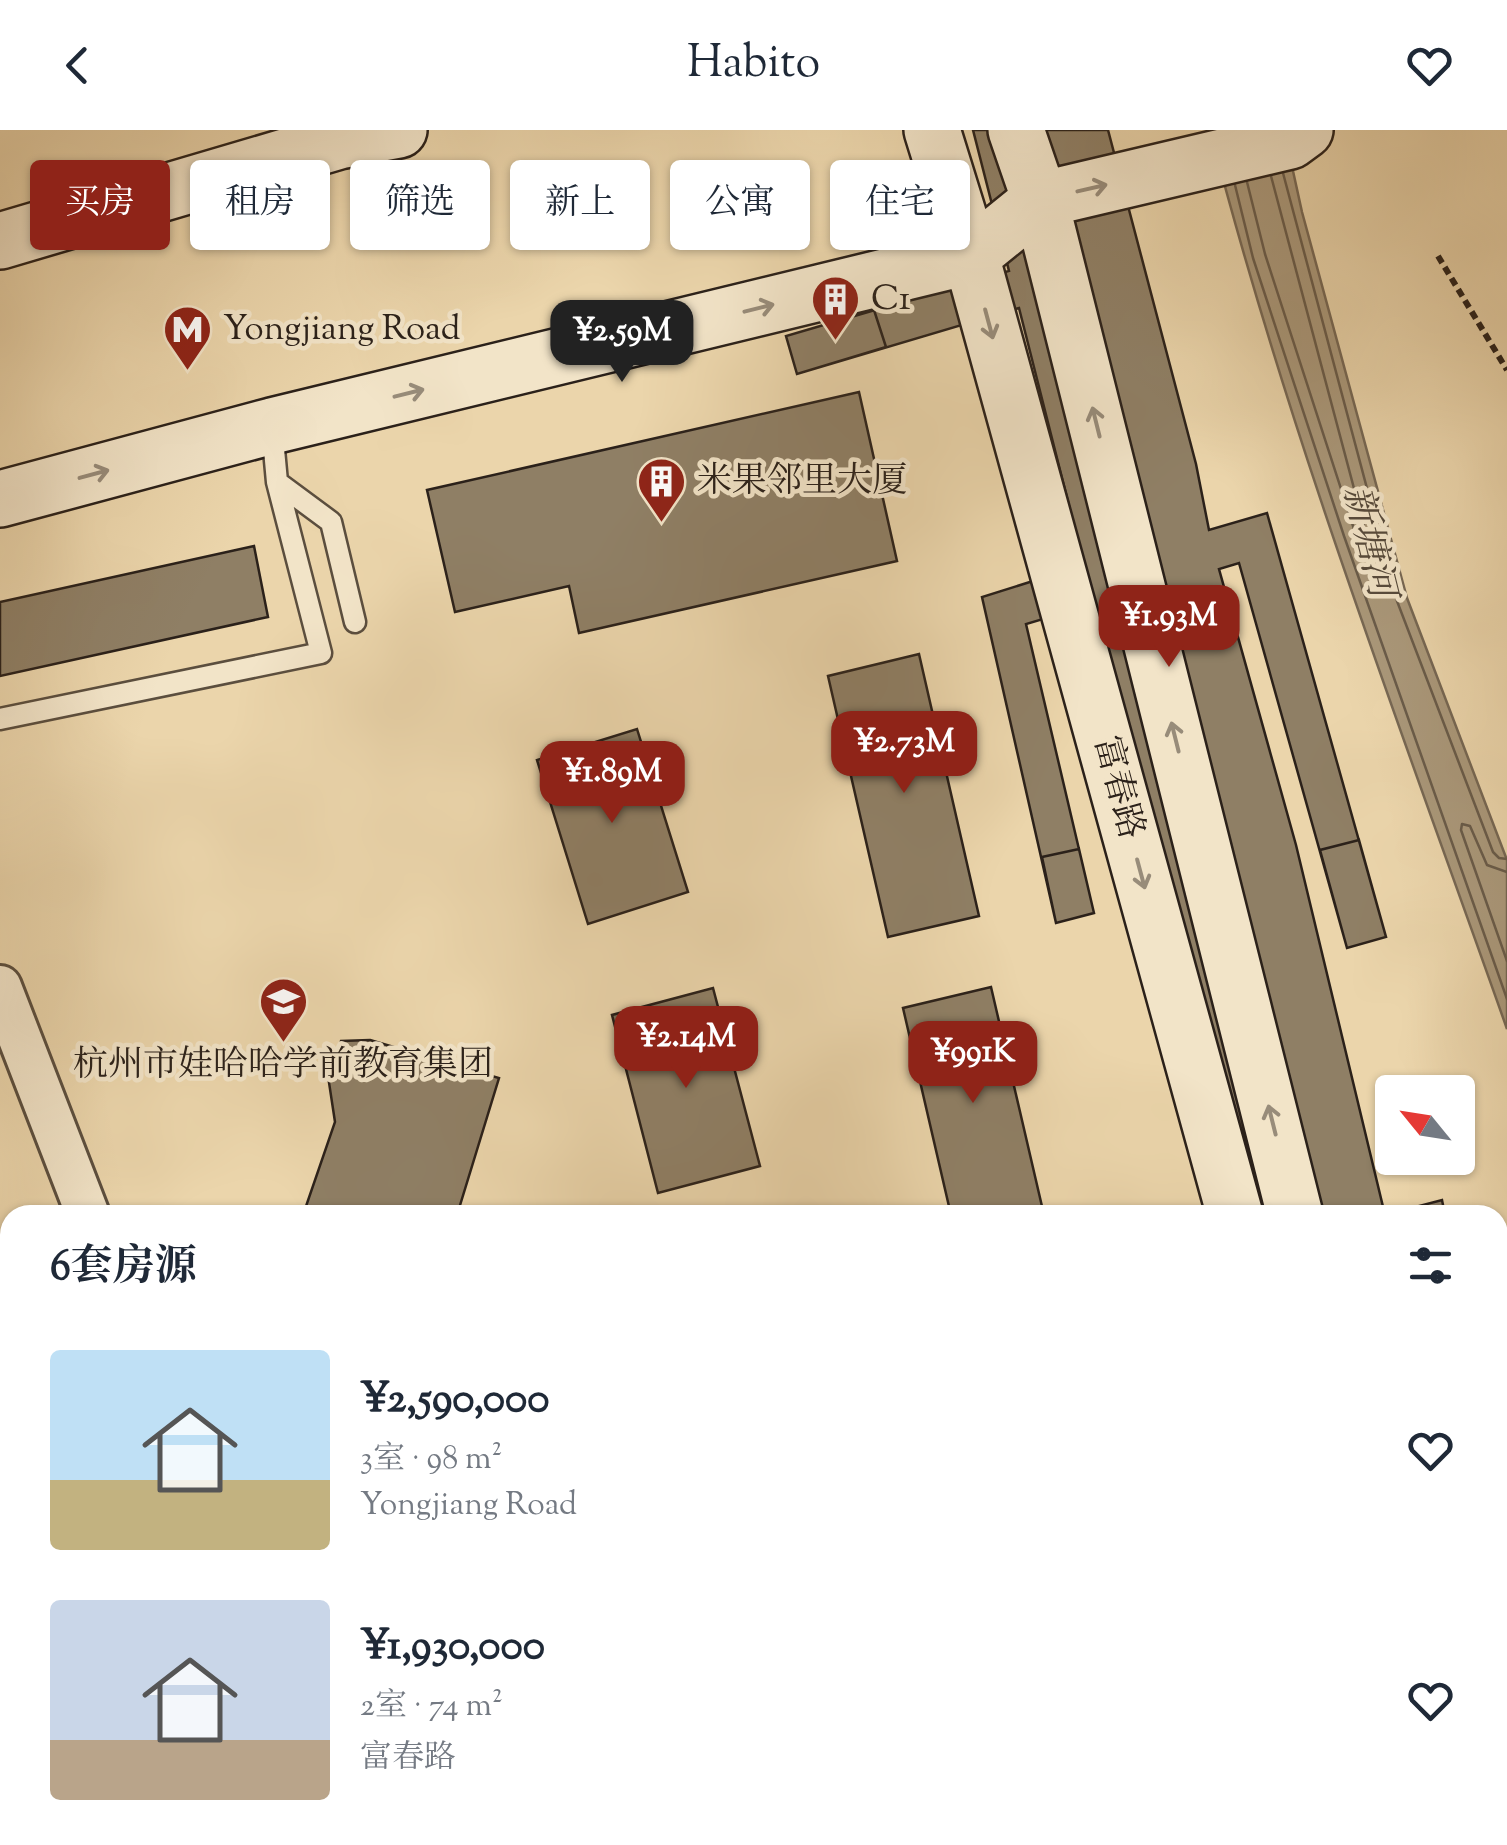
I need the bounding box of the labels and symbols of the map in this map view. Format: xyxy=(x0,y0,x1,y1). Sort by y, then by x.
one-way arrow xyxy=(1075,178,1107,196)
building icon: C1 xyxy=(810,274,862,342)
place label: C1 xyxy=(871,275,911,326)
one-way arrow xyxy=(742,298,774,316)
pin: ¥2.59M xyxy=(541,300,703,385)
metro station icon: Yongjiang Road xyxy=(162,304,214,372)
place label: Yongjiang Road xyxy=(223,305,461,356)
one-way arrow xyxy=(981,308,1000,339)
one-way arrow xyxy=(392,383,424,401)
one-way arrow xyxy=(1086,407,1104,439)
building icon: 米果邻里大厦 xyxy=(636,456,688,524)
place label: 米果邻里大厦 xyxy=(697,457,907,508)
one-way arrow xyxy=(78,463,109,482)
water label: 新塘河 xyxy=(1327,480,1408,610)
pin: ¥1.93M xyxy=(1088,585,1250,670)
pin: ¥2.73M xyxy=(823,711,985,796)
one-way arrow xyxy=(1165,722,1184,753)
street label: 富春路 xyxy=(1079,731,1155,845)
pin: ¥1.89M xyxy=(531,741,693,826)
one-way arrow xyxy=(1132,858,1151,889)
school or university icon: 杭州市娃哈哈学前教育集团 xyxy=(257,976,309,1044)
pin: ¥2.14M xyxy=(605,1006,767,1091)
pin: ¥991K xyxy=(903,1021,1043,1106)
place label: 杭州市娃哈哈学前教育集团 xyxy=(73,1041,493,1092)
north arrow xyxy=(1375,1075,1475,1175)
one-way arrow xyxy=(1261,1105,1280,1136)

